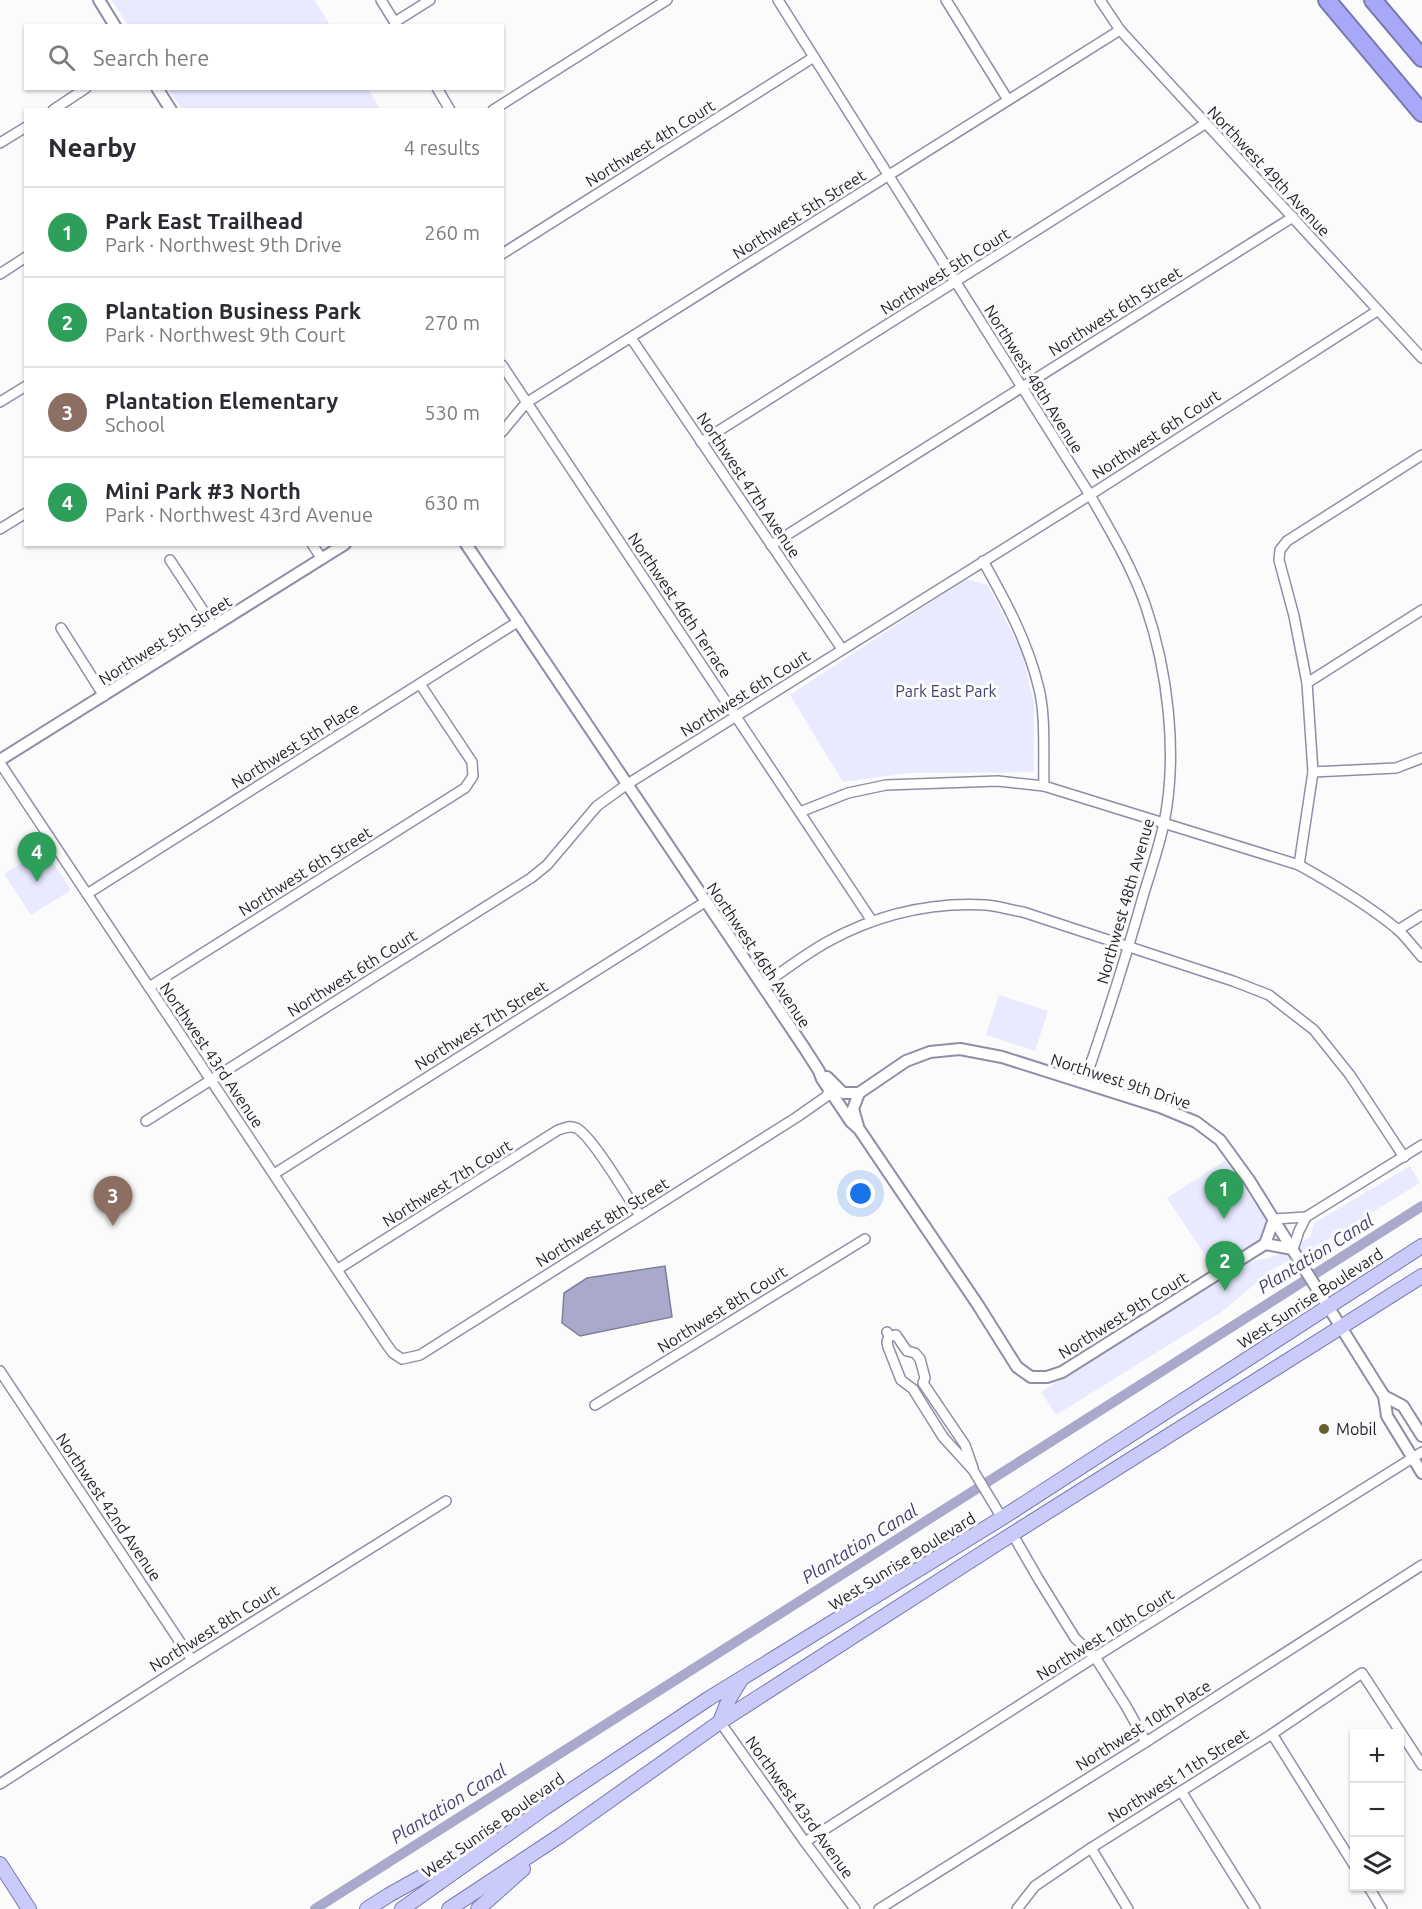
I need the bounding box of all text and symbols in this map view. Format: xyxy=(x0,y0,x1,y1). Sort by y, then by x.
search box xyxy=(24,24,504,90)
icon: search xyxy=(45,41,78,74)
text: Search here xyxy=(93,45,209,70)
street label: Northwest 4th Court xyxy=(582,95,719,190)
street label: Northwest 49th Avenue xyxy=(1204,102,1334,240)
text: Nearby xyxy=(48,133,136,162)
text: 4 results xyxy=(404,136,480,159)
street label: Northwest 5th Street xyxy=(729,165,869,262)
text: Park East Trailhead xyxy=(105,208,303,233)
text: 1 xyxy=(62,221,73,244)
text: 260 m xyxy=(424,221,480,244)
street label: Northwest 5th Court xyxy=(877,223,1014,318)
text: Park · Northwest 9th Drive xyxy=(105,233,342,256)
street label: Northwest 6th Street xyxy=(1045,262,1185,359)
text: Plantation Business Park xyxy=(105,298,361,323)
street label: Northwest 48th Avenue xyxy=(981,302,1087,456)
text: 2 xyxy=(62,311,73,334)
text: 270 m xyxy=(424,311,480,334)
text: Park · Northwest 9th Court xyxy=(105,323,345,346)
street label: Northwest 6th Court xyxy=(1089,385,1224,482)
text: Plantation Elementary xyxy=(105,388,338,413)
text: 3 xyxy=(62,401,73,424)
text: 530 m xyxy=(424,401,480,424)
street label: Northwest 47th Avenue xyxy=(694,409,804,561)
text: School xyxy=(105,413,165,436)
text: Mini Park #3 North xyxy=(105,478,301,503)
text: 4 xyxy=(62,491,73,514)
text: 630 m xyxy=(424,491,480,514)
text: Park · Northwest 43rd Avenue xyxy=(105,503,373,526)
street label: Northwest 46th Terrace xyxy=(625,529,735,681)
street label: Northwest 5th Street xyxy=(95,591,235,688)
street label: Northwest 6th Court xyxy=(677,645,814,740)
park label: Park East Park xyxy=(895,682,997,700)
street label: Northwest 5th Place xyxy=(228,698,362,792)
street label: Northwest 48th Avenue xyxy=(1093,816,1157,986)
street label: Northwest 6th Street xyxy=(235,822,375,919)
pin: 4 xyxy=(18,832,57,882)
street label: Northwest 46th Avenue xyxy=(704,879,814,1031)
street label: Northwest 6th Court xyxy=(284,925,421,1020)
street label: Northwest 7th Street xyxy=(411,976,551,1073)
street label: Northwest 43rd Avenue xyxy=(157,979,267,1131)
street label: Northwest 9th Drive xyxy=(1049,1050,1193,1112)
street label: Northwest 7th Court xyxy=(379,1135,516,1230)
pin: 1 xyxy=(1204,1170,1244,1219)
street label: Northwest 8th Street xyxy=(532,1173,672,1270)
pin: 3 xyxy=(94,1176,132,1226)
your location xyxy=(846,1179,875,1208)
water label: Plantation Canal xyxy=(1254,1210,1377,1297)
pin: 2 xyxy=(1206,1242,1244,1291)
street label: West Sunrise Boulevard xyxy=(1234,1244,1386,1352)
street label: Northwest 8th Court xyxy=(654,1261,791,1356)
street label: Northwest 9th Court xyxy=(1055,1267,1192,1362)
place label: Mobil xyxy=(1336,1420,1377,1438)
marker: Mobil xyxy=(1317,1422,1331,1436)
street label: Northwest 42nd Avenue xyxy=(53,1430,165,1584)
water label: Plantation Canal xyxy=(798,1500,921,1587)
street label: West Sunrise Boulevard xyxy=(825,1508,979,1614)
street label: Northwest 8th Court xyxy=(146,1580,283,1675)
street label: Northwest 10th Court xyxy=(1033,1584,1177,1684)
street label: Northwest 10th Place xyxy=(1072,1676,1214,1774)
street label: Northwest 11th Street xyxy=(1104,1724,1252,1826)
map controls xyxy=(1350,1729,1404,1891)
button: + xyxy=(1350,1729,1404,1783)
street label: Northwest 43rd Avenue xyxy=(742,1732,858,1882)
water label: Plantation Canal xyxy=(387,1760,510,1847)
street label: West Sunrise Boulevard xyxy=(418,1769,568,1881)
button: − xyxy=(1350,1783,1404,1837)
button: layers xyxy=(1350,1837,1404,1891)

